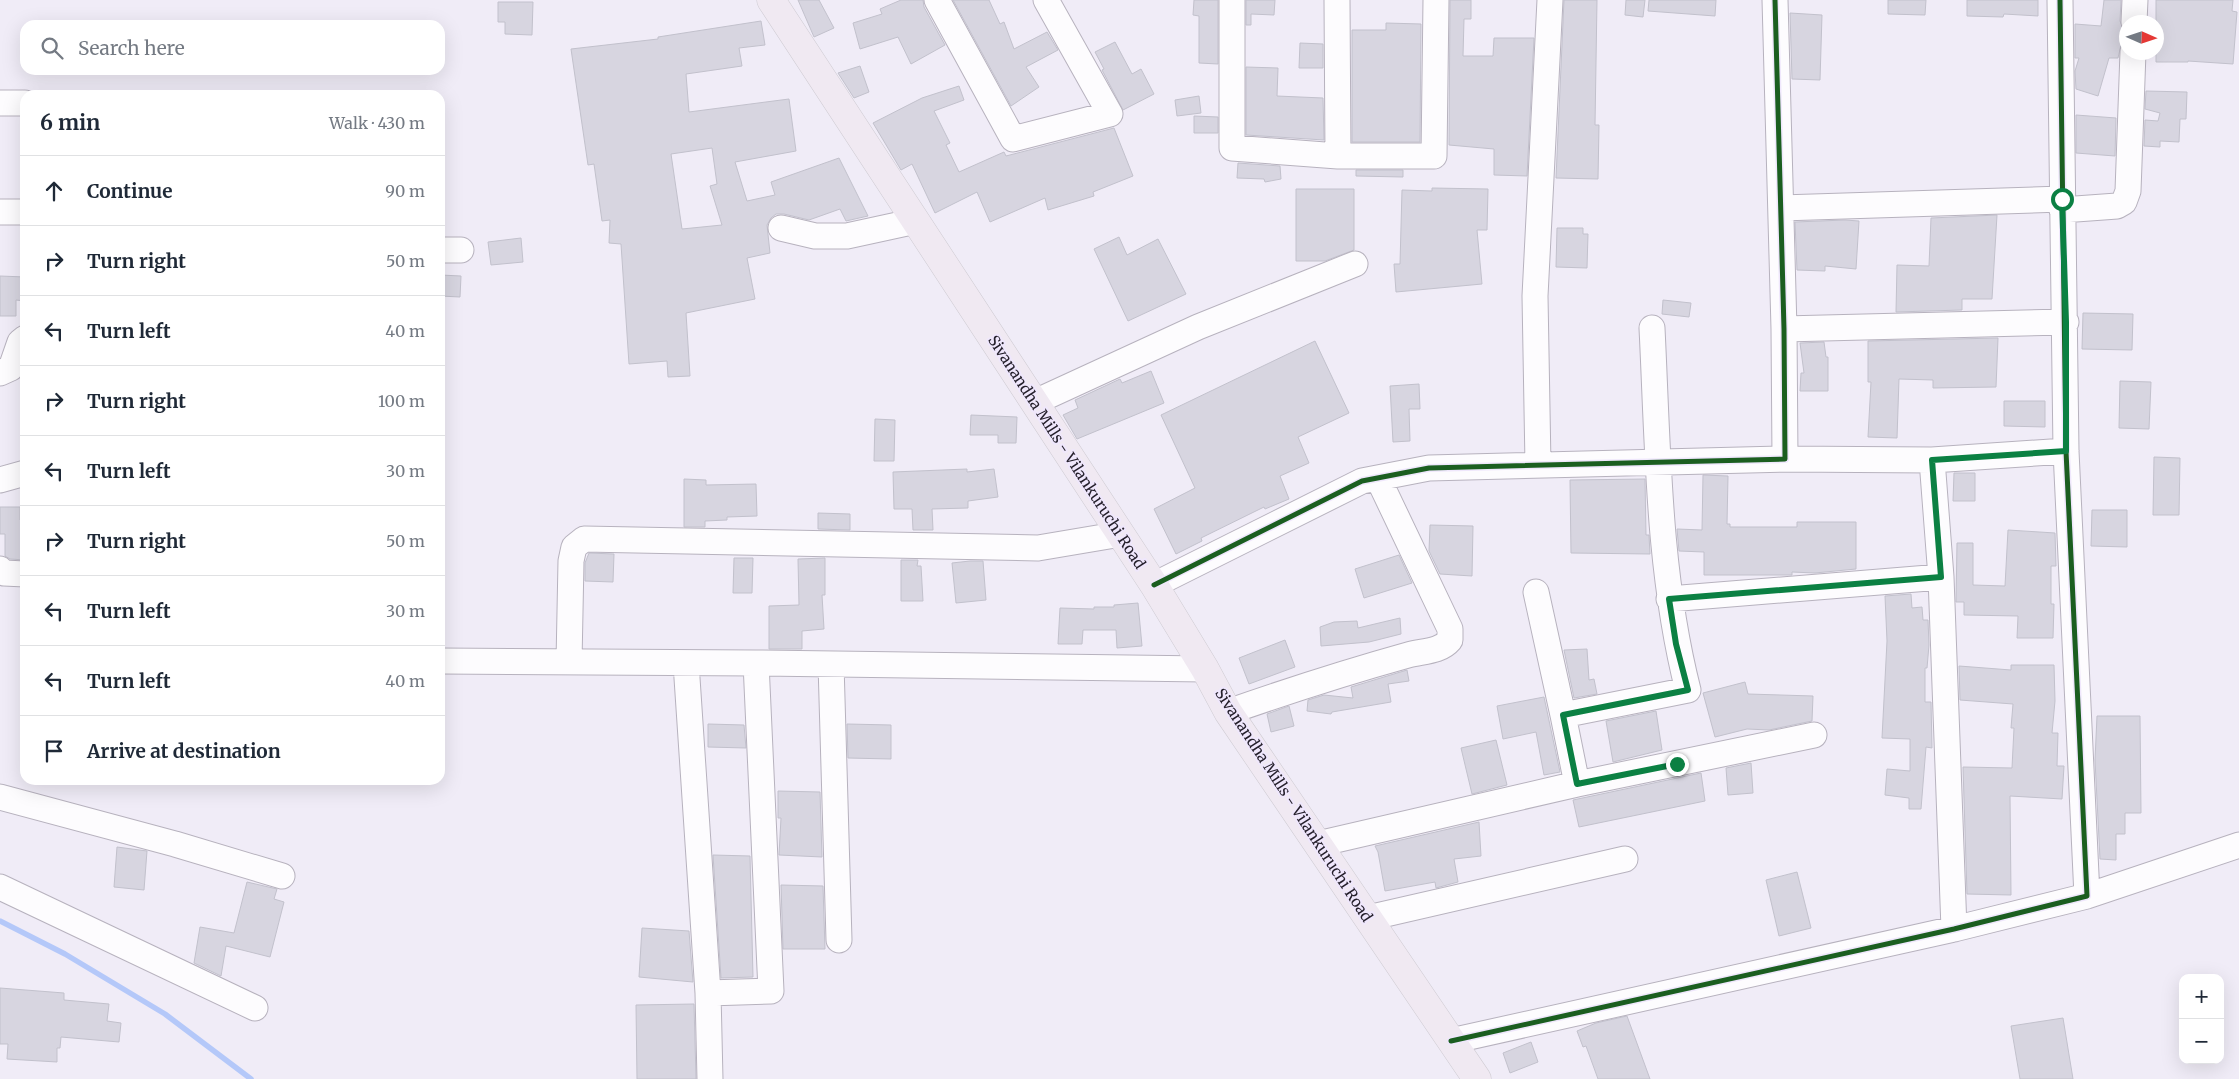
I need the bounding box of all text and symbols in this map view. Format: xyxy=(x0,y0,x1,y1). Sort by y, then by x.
north arrow xyxy=(2119,15,2164,60)
search box xyxy=(20,20,445,75)
icon: search xyxy=(38,34,66,62)
text: Search here xyxy=(78,36,185,60)
text: 6 min xyxy=(40,109,100,136)
text: Walk · 430 m xyxy=(329,113,425,133)
icon: ahead xyxy=(40,177,68,205)
text: Continue xyxy=(87,179,173,203)
text: 90 m xyxy=(385,181,425,201)
route start xyxy=(2051,188,2074,211)
icon: right xyxy=(40,247,68,275)
text: Turn right xyxy=(87,249,186,273)
text: 50 m xyxy=(386,251,425,271)
icon: left xyxy=(40,317,68,345)
text: Turn left xyxy=(87,319,171,343)
text: 40 m xyxy=(385,321,425,341)
street label: Sivanandha Mills - Vilankuruchi Road xyxy=(984,332,1150,572)
icon: right xyxy=(40,387,68,415)
text: Turn right xyxy=(87,389,186,413)
text: 100 m xyxy=(378,391,425,411)
icon: left xyxy=(40,457,68,485)
text: Turn left xyxy=(87,459,171,483)
text: 30 m xyxy=(386,461,425,481)
icon: right xyxy=(40,527,68,555)
text: Turn right xyxy=(87,529,186,553)
text: 50 m xyxy=(386,531,425,551)
icon: left xyxy=(40,597,68,625)
text: Turn left xyxy=(87,599,171,623)
text: 30 m xyxy=(386,601,425,621)
icon: left xyxy=(40,667,68,695)
text: Turn left xyxy=(87,669,171,693)
text: 40 m xyxy=(385,671,425,691)
street label: Sivanandha Mills - Vilankuruchi Road xyxy=(1211,685,1377,925)
icon: arrive xyxy=(40,737,68,765)
text: Arrive at destination xyxy=(87,739,281,763)
route end xyxy=(1666,753,1689,776)
map controls xyxy=(2179,974,2224,1064)
button: + xyxy=(2179,974,2224,1019)
button: − xyxy=(2179,1019,2224,1064)

